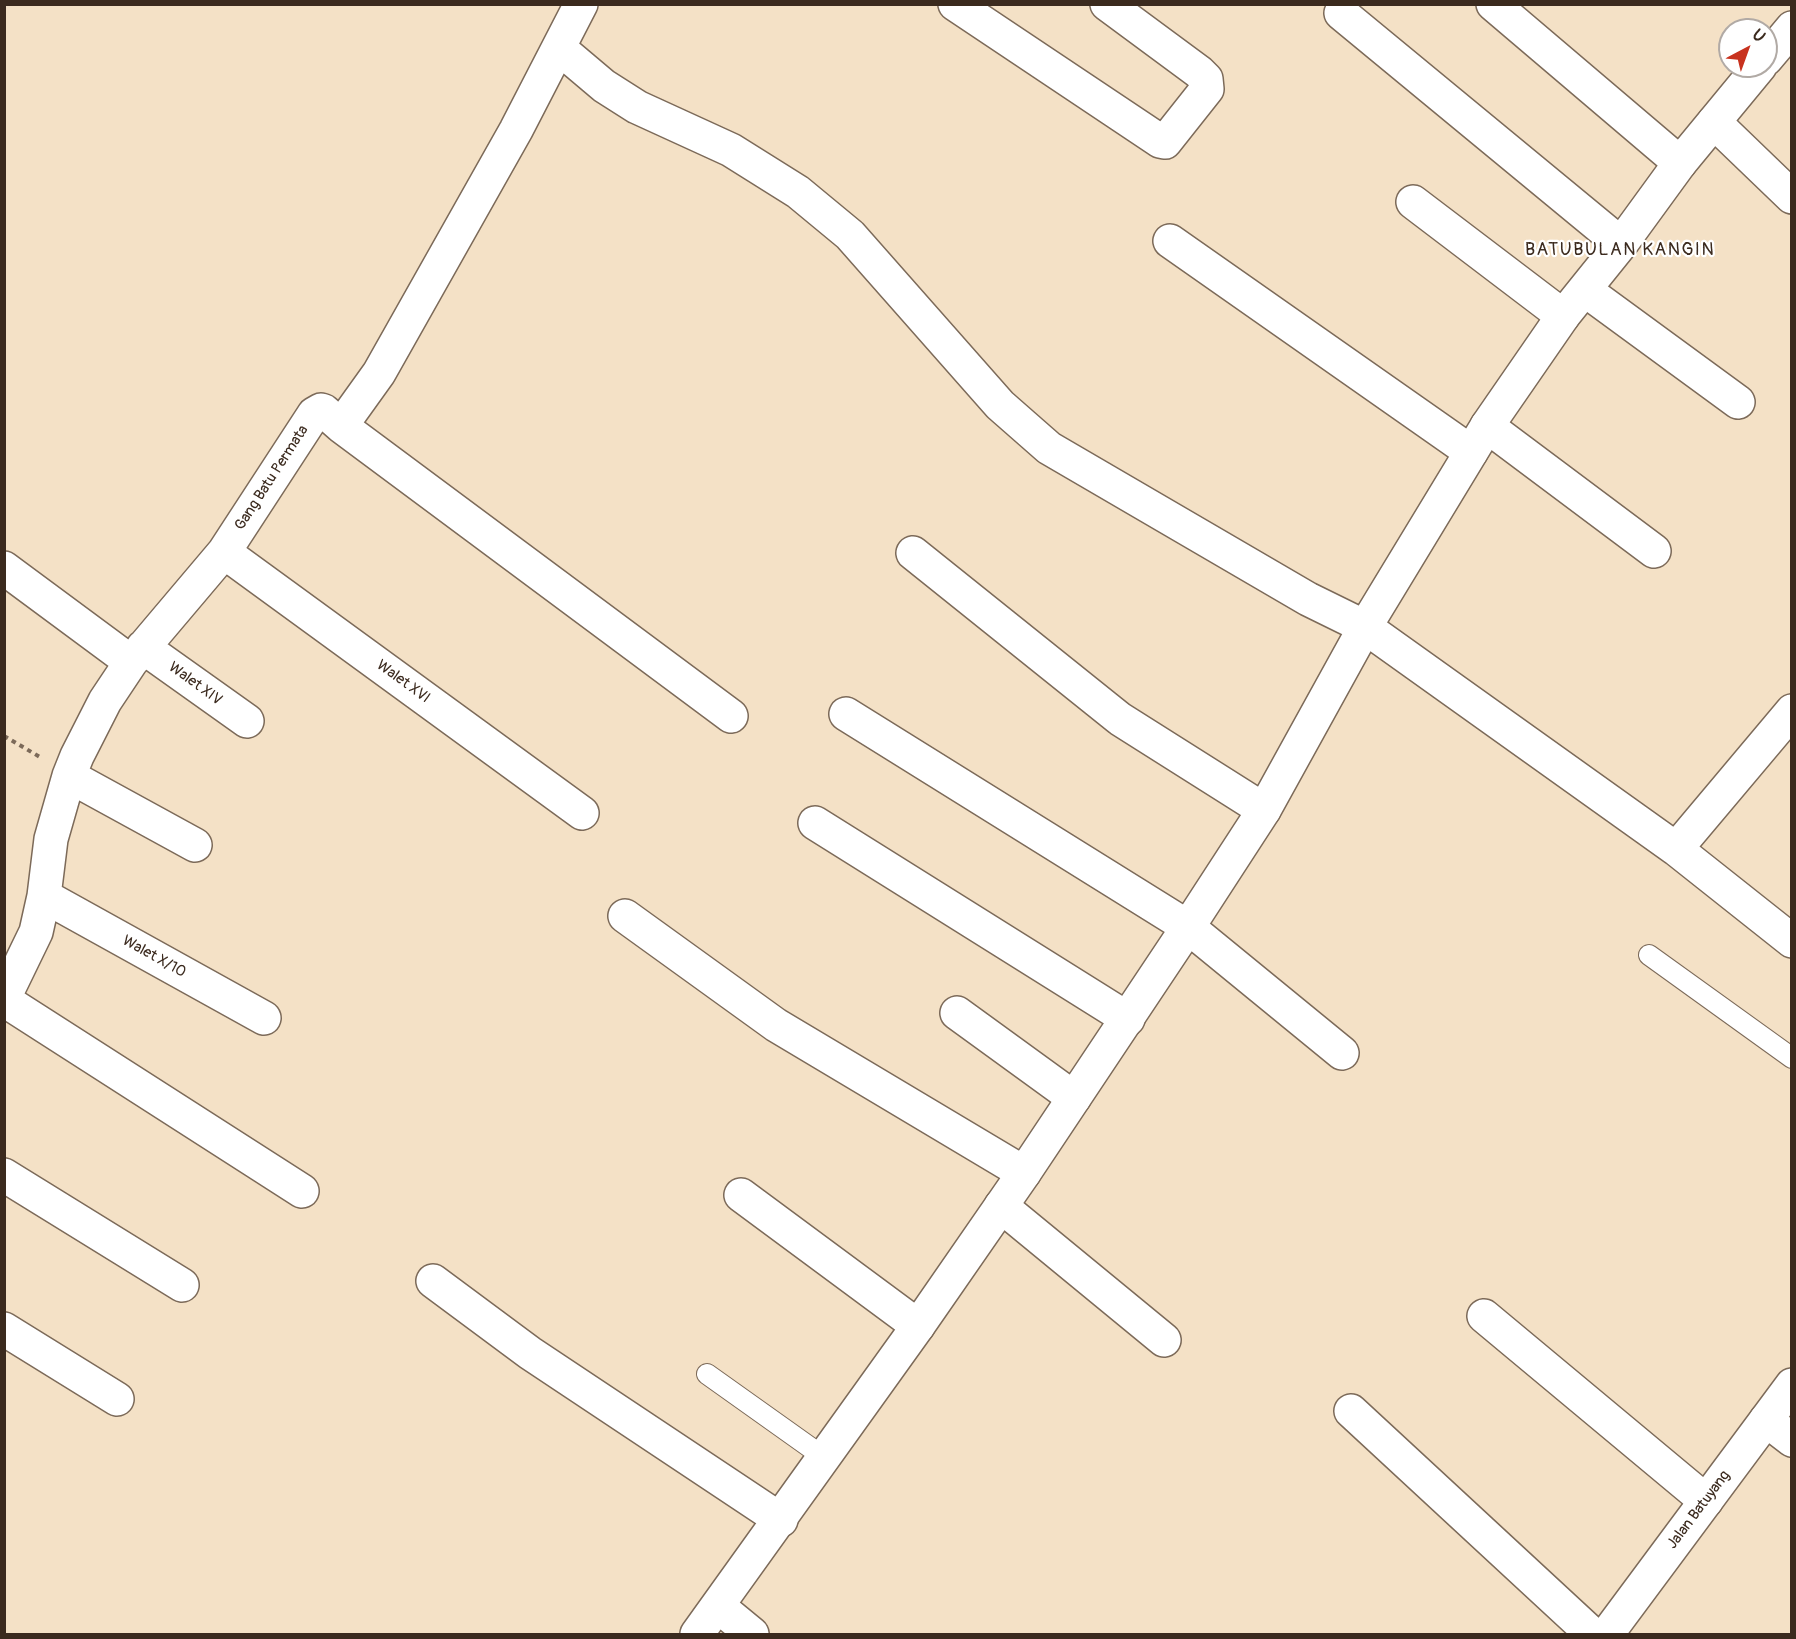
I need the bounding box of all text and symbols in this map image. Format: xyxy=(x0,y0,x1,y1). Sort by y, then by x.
north arrow xyxy=(1718,18,1778,78)
text: U xyxy=(1748,25,1769,47)
district label: BATUBULAN KANGIN xyxy=(1525,239,1715,261)
street label: Gang Batu Permata xyxy=(231,422,313,534)
street label: Walet XVI xyxy=(373,657,433,707)
street label: Walet XIV xyxy=(165,659,225,709)
street label: Walet X/10 xyxy=(119,932,189,982)
street label: Jalan Batuyang xyxy=(1664,1467,1734,1553)

